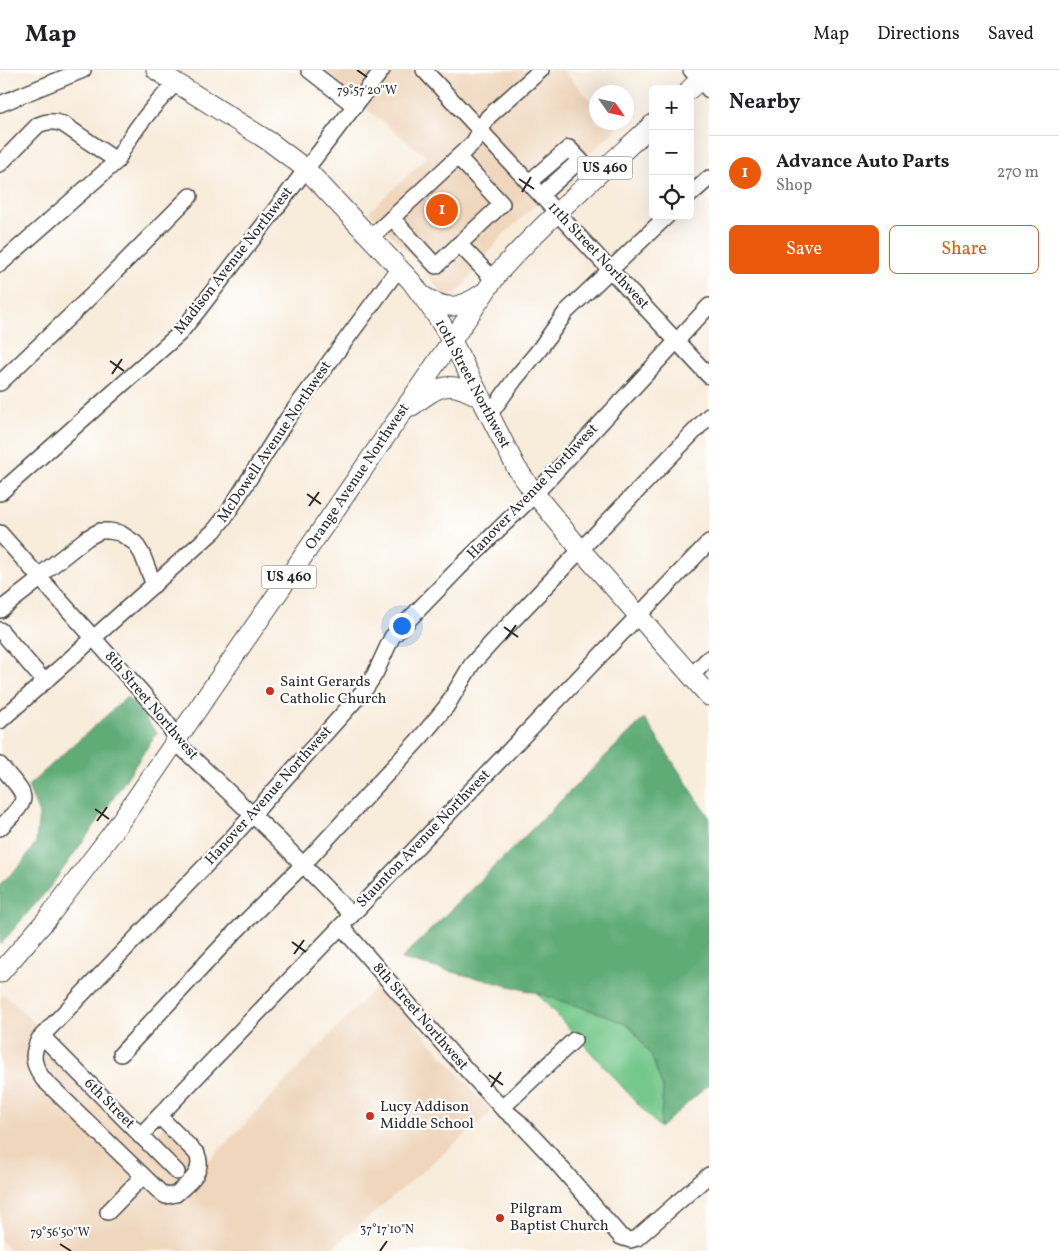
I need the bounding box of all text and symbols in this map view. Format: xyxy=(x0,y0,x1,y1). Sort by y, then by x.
text: Map xyxy=(25,18,76,52)
text: Map xyxy=(813,22,849,47)
text: Directions xyxy=(877,22,960,47)
text: Saved xyxy=(988,22,1034,47)
text: 79°57'20"W xyxy=(337,83,397,99)
north arrow xyxy=(589,85,634,130)
map controls xyxy=(649,85,694,220)
button: + xyxy=(649,85,694,130)
text: Nearby xyxy=(729,88,800,117)
button: − xyxy=(649,130,694,175)
text: Advance Auto Parts xyxy=(776,149,950,175)
road number: US 460 xyxy=(578,156,632,180)
text: 1 xyxy=(742,162,748,184)
text: 270 m xyxy=(997,162,1039,184)
button: locate xyxy=(649,175,694,220)
text: Shop xyxy=(776,175,812,197)
street label: Madison Avenue Northwest xyxy=(170,183,298,339)
pin: 1 xyxy=(426,191,458,229)
street label: 11th Street Northwest xyxy=(542,197,654,315)
button: Save xyxy=(729,225,879,274)
button: Share xyxy=(889,225,1039,274)
street label: 10th Street Northwest xyxy=(429,316,515,452)
street label: McDowell Avenue Northwest xyxy=(213,357,337,527)
street label: Orange Avenue Northwest xyxy=(301,400,415,554)
street label: Hanover Avenue Northwest xyxy=(463,420,603,564)
road number: US 460 xyxy=(262,566,316,588)
your location xyxy=(389,613,415,639)
street label: 8th Street Northwest xyxy=(99,647,203,765)
place label: Saint Gerards Catholic Church xyxy=(280,672,387,710)
marker: Saint Gerards Catholic Church xyxy=(264,685,276,697)
street label: Hanover Avenue Northwest xyxy=(201,722,337,870)
street label: Staunton Avenue Northwest xyxy=(352,765,496,913)
street label: 8th Street Northwest xyxy=(367,959,473,1075)
street label: 6th Street xyxy=(79,1074,139,1134)
place label: Lucy Addison Middle School xyxy=(380,1097,474,1135)
marker: Lucy Addison Middle School xyxy=(364,1110,376,1122)
place label: Pilgram Baptist Church xyxy=(510,1199,609,1237)
marker: Pilgram Baptist Church xyxy=(494,1212,506,1224)
text: 37°17'10"N xyxy=(360,1222,414,1238)
text: 79°56'50"W xyxy=(30,1225,90,1241)

